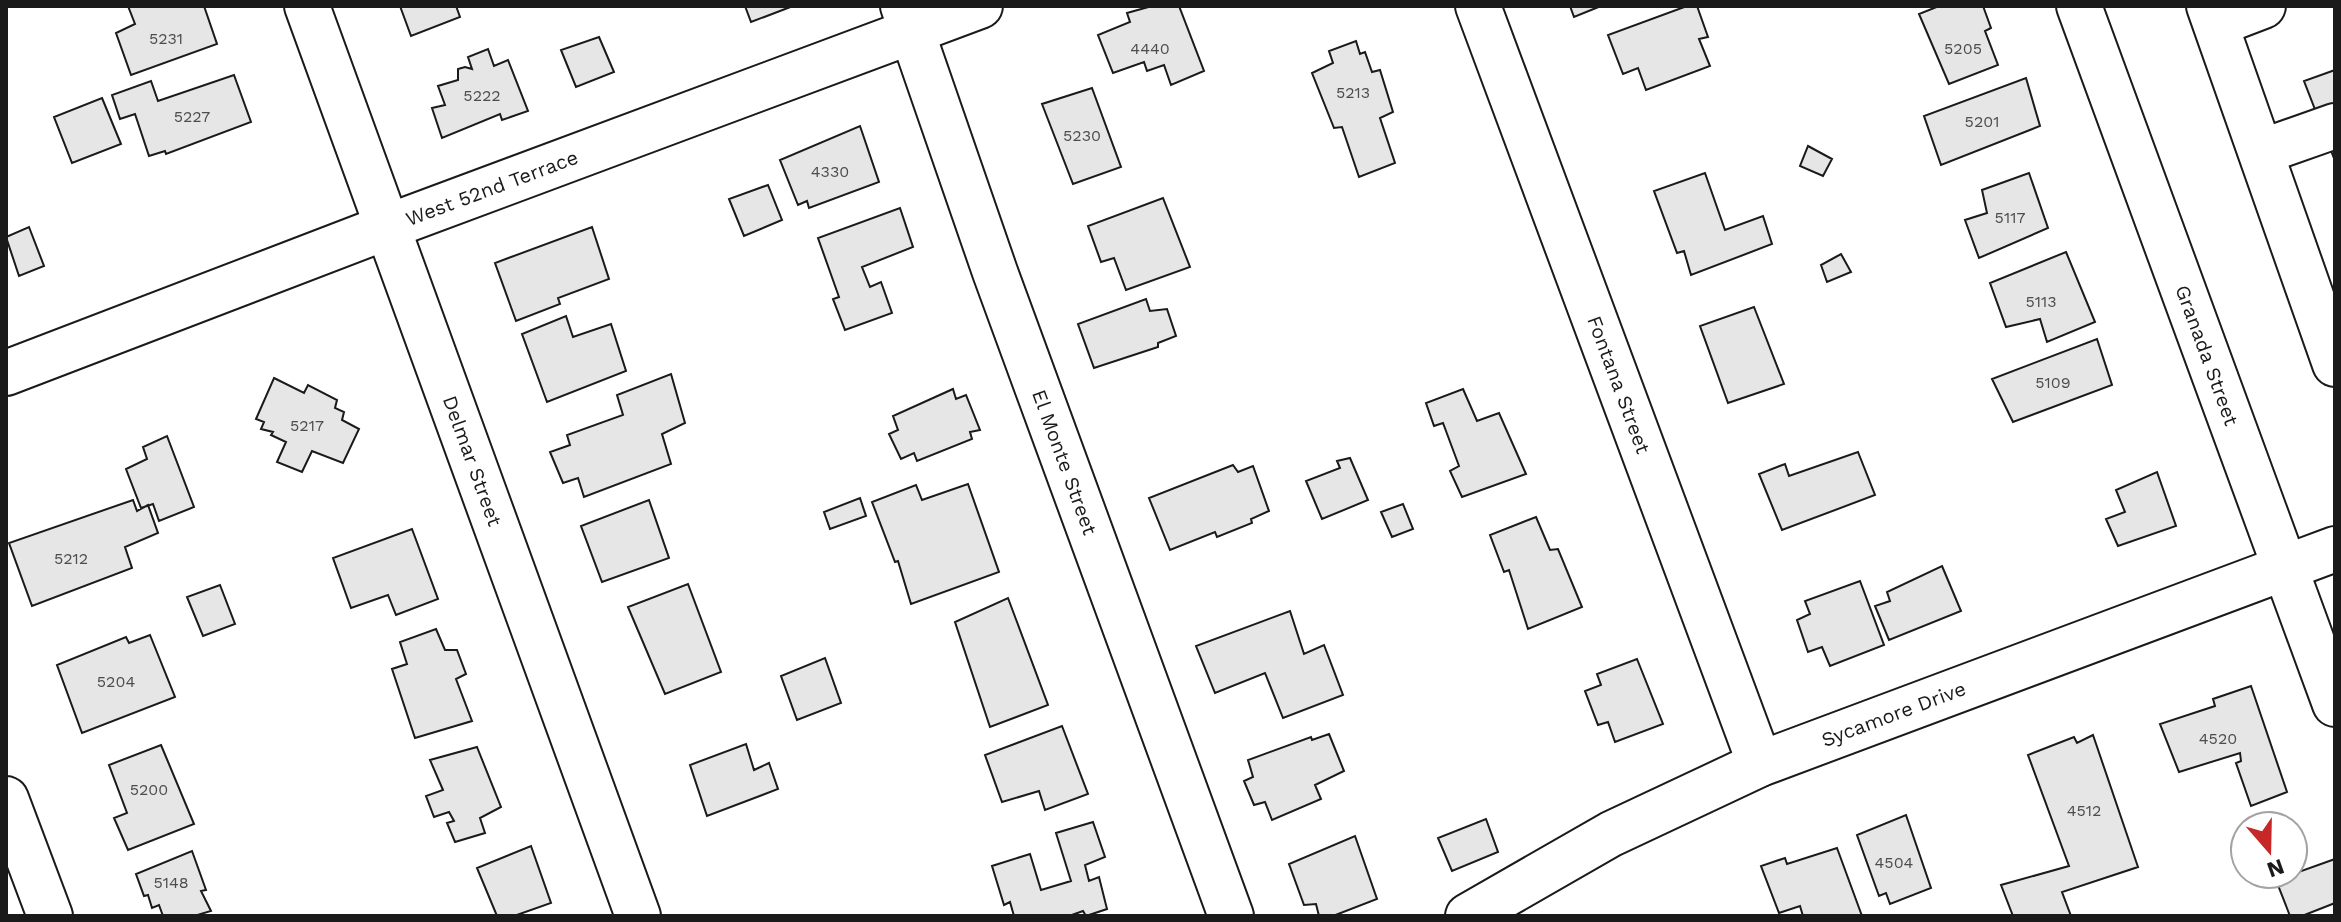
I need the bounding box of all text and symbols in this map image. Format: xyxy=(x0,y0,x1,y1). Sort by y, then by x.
house number: 5231 xyxy=(149,29,183,48)
house number: 4440 xyxy=(1130,39,1170,58)
house number: 5205 xyxy=(1944,39,1982,58)
house number: 5213 xyxy=(1336,83,1370,102)
house number: 5222 xyxy=(463,86,501,105)
house number: 5227 xyxy=(174,107,210,126)
house number: 5201 xyxy=(1965,112,1999,131)
house number: 5230 xyxy=(1063,126,1101,145)
street label: West 52nd Terrace xyxy=(402,145,581,231)
house number: 4330 xyxy=(811,162,849,181)
house number: 5117 xyxy=(1995,208,2025,227)
street label: Granada Street xyxy=(2170,282,2244,429)
house number: 5113 xyxy=(2025,292,2057,311)
street label: Fontana Street xyxy=(1582,312,1656,458)
house number: 5109 xyxy=(2035,373,2071,392)
street label: El Monte Street xyxy=(1027,386,1103,539)
street label: Delmar Street xyxy=(438,392,507,530)
house number: 5217 xyxy=(290,416,324,435)
house number: 5212 xyxy=(54,549,88,568)
house number: 5204 xyxy=(97,672,135,691)
street label: Sycamore Drive xyxy=(1818,676,1969,752)
house number: 4520 xyxy=(2199,729,2237,748)
house number: 5200 xyxy=(130,780,168,799)
house number: 4512 xyxy=(2067,801,2101,820)
north arrow xyxy=(2229,810,2309,890)
house number: 4504 xyxy=(1875,853,1914,872)
text: N xyxy=(2264,854,2288,883)
house number: 5148 xyxy=(153,873,189,892)

